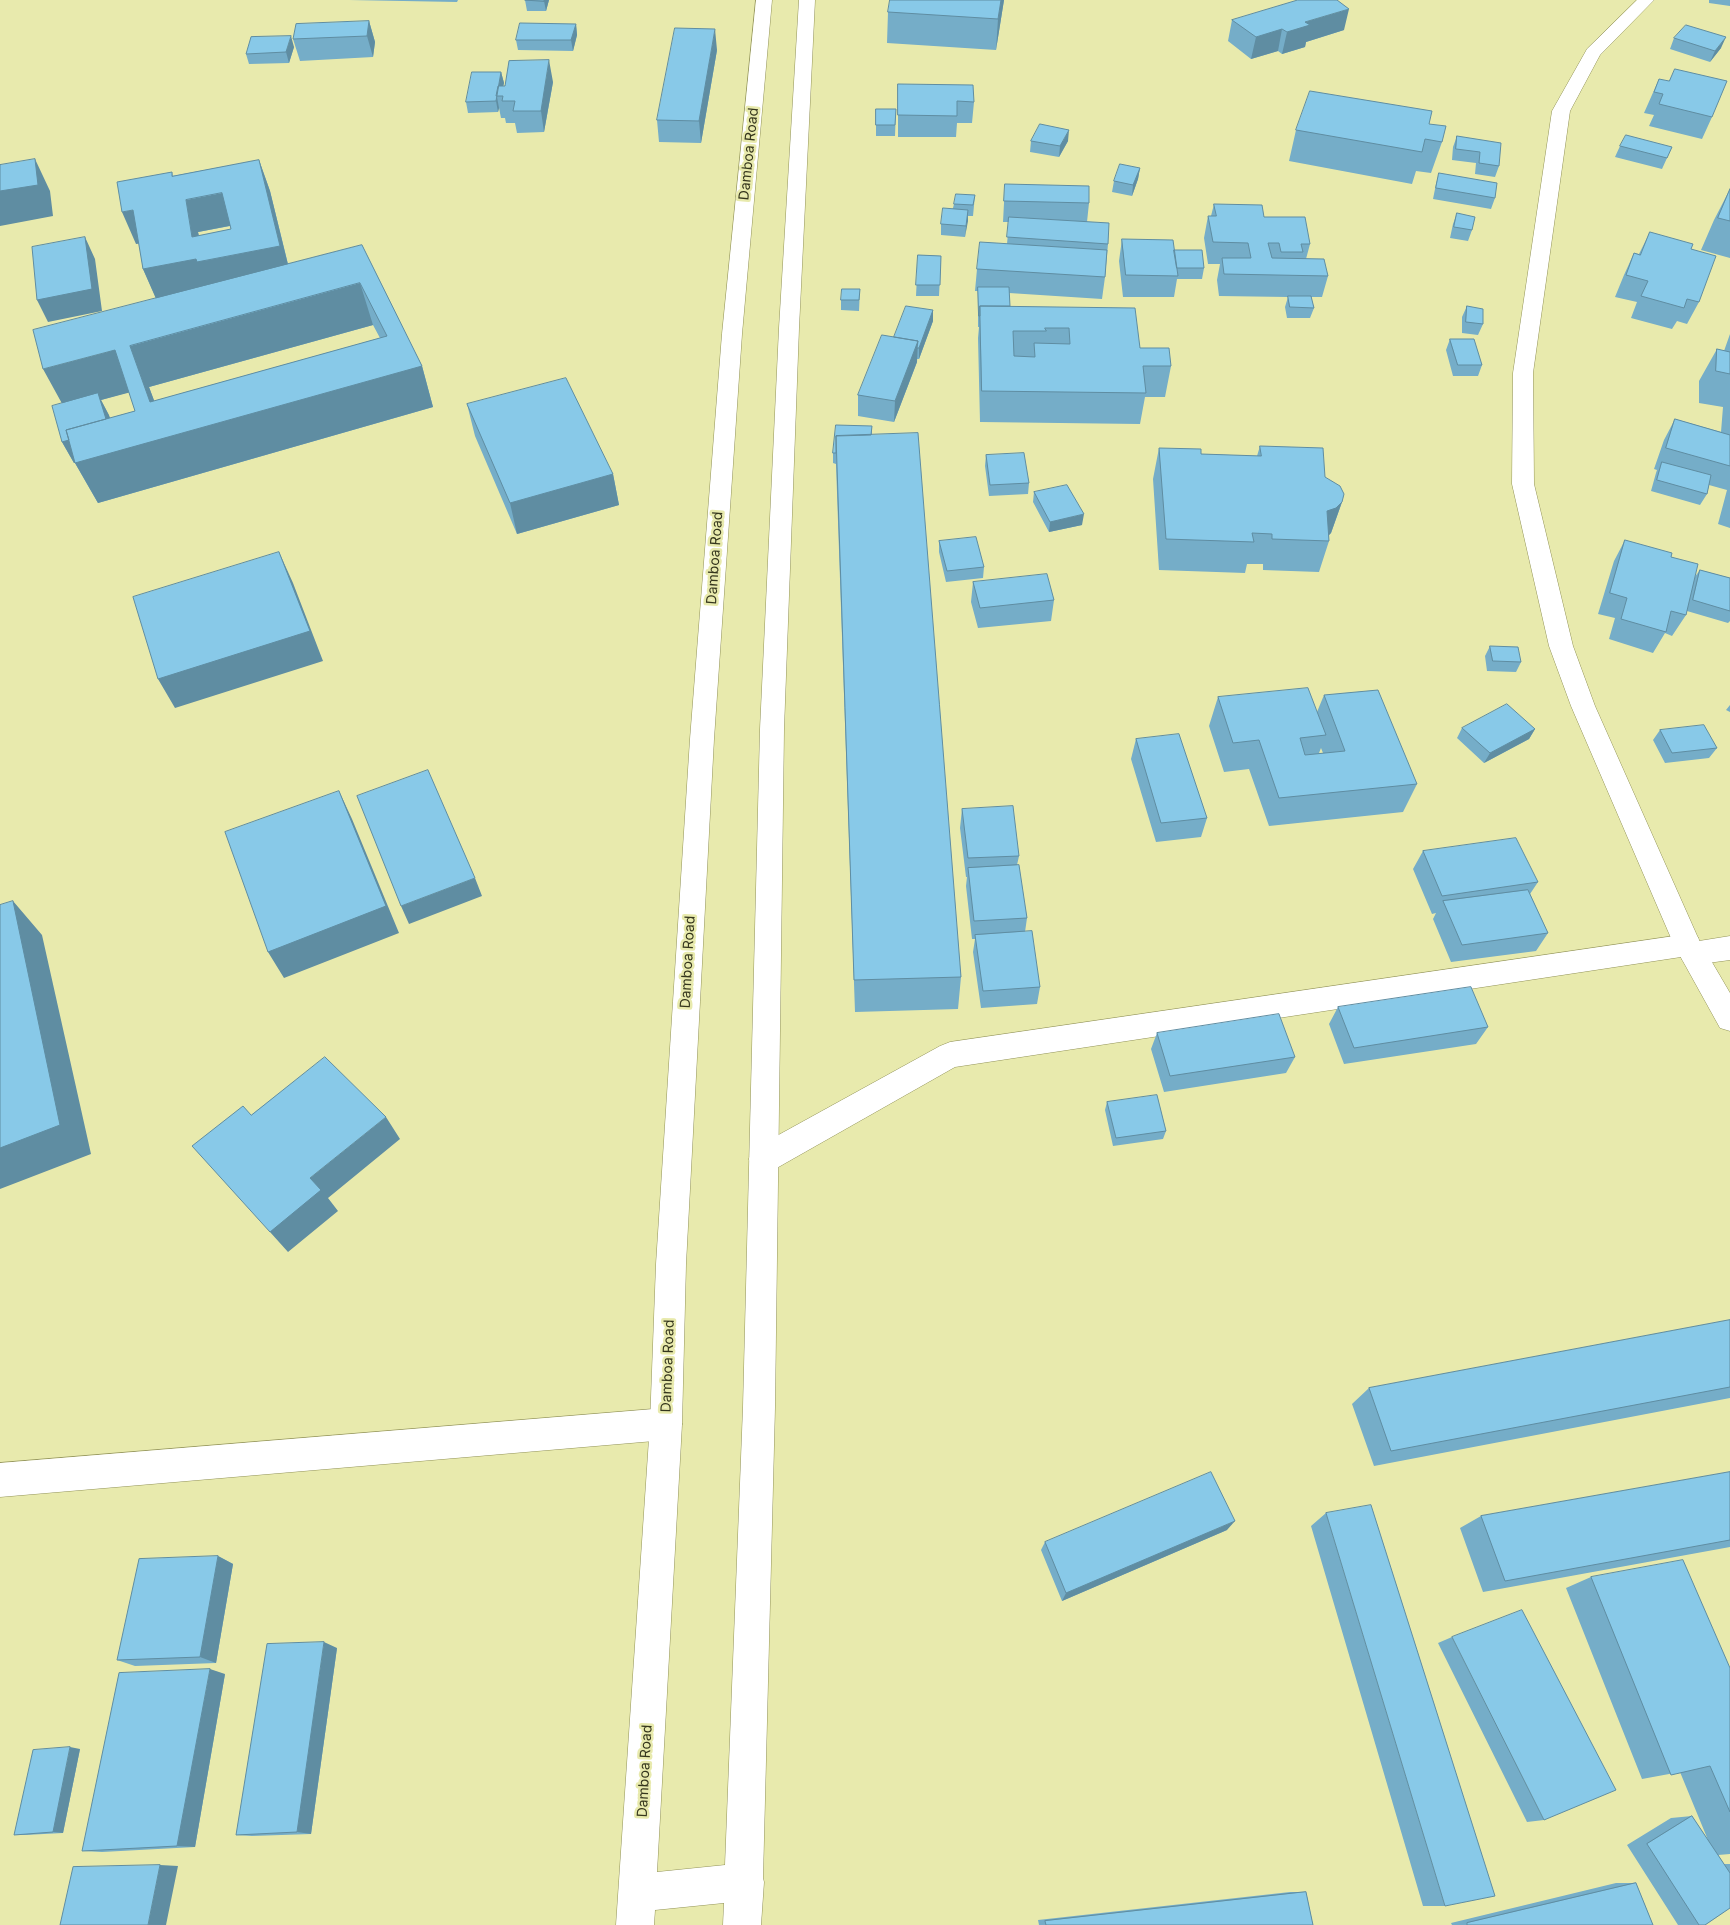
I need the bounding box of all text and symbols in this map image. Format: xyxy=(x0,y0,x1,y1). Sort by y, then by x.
street label: Damboa Road xyxy=(736,107,762,201)
street label: Damboa Road xyxy=(703,511,727,605)
street label: Damboa Road xyxy=(677,915,699,1009)
street label: Damboa Road xyxy=(658,1319,678,1413)
street label: Damboa Road xyxy=(634,1724,656,1818)

